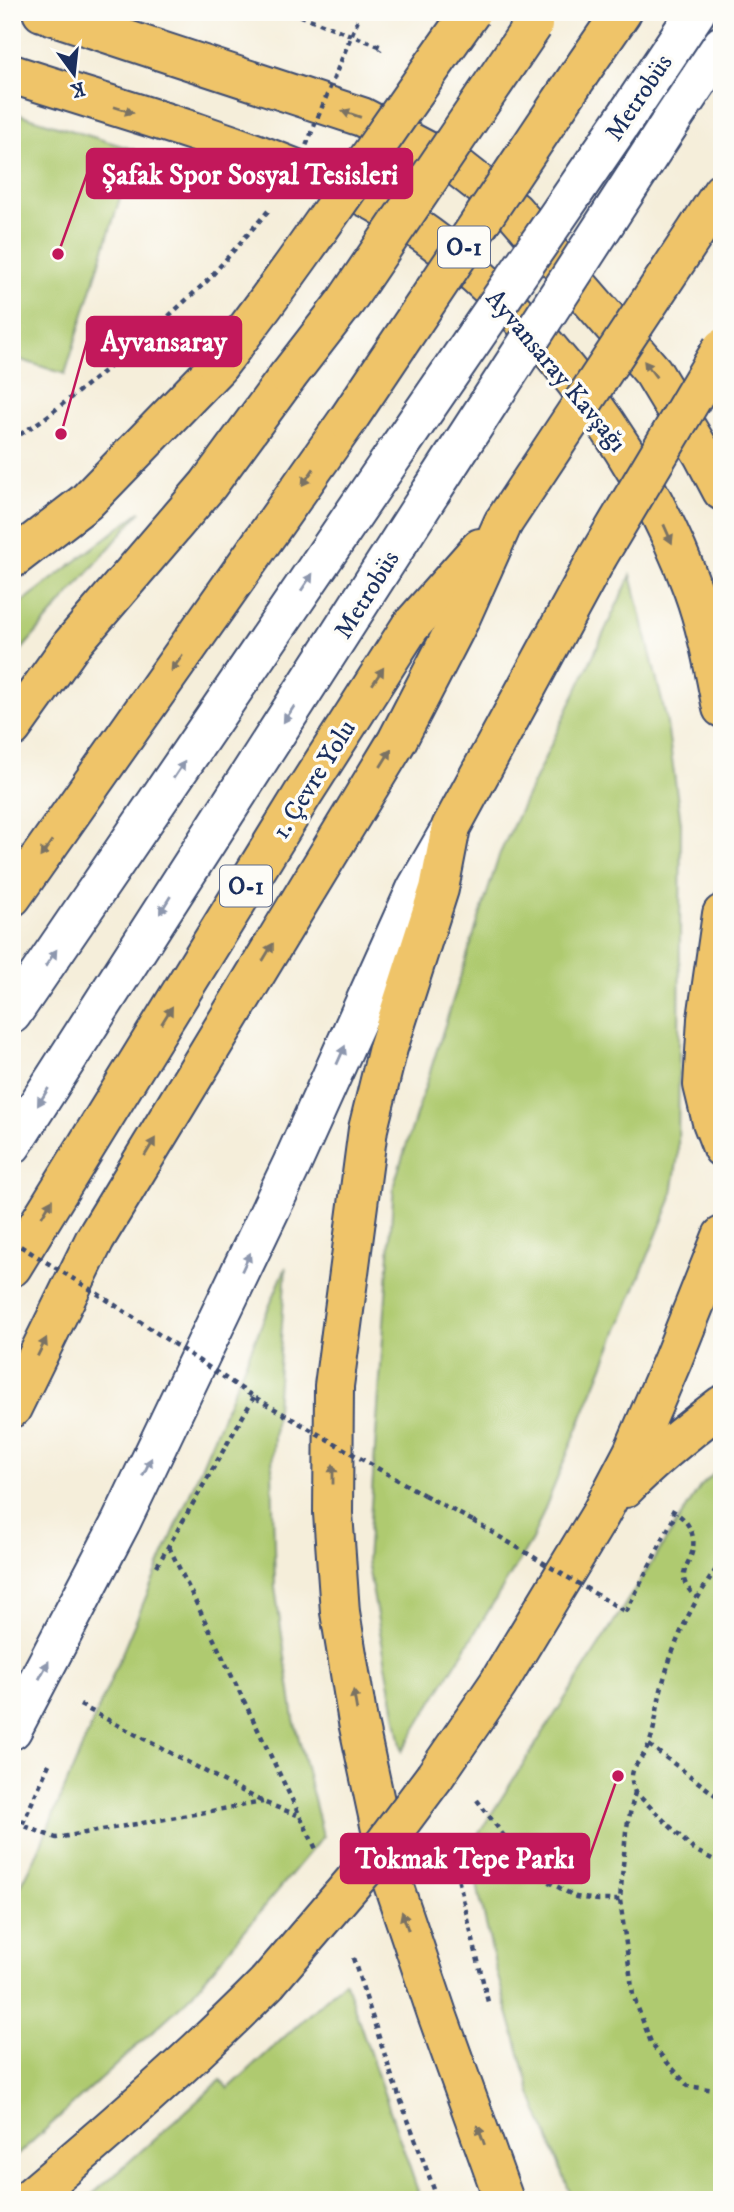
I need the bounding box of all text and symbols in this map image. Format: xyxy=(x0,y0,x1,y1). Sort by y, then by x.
north arrow xyxy=(38,38,108,108)
street label: Metrobüs xyxy=(598,48,680,148)
text: K xyxy=(68,76,87,102)
one-way arrow xyxy=(114,105,135,116)
one-way arrow xyxy=(341,108,362,119)
callout: Şafak Spor Sosyal Tesisleri xyxy=(87,149,412,198)
text: Şafak Spor Sosyal Tesisleri xyxy=(102,158,398,193)
road number: O-1 xyxy=(438,226,490,268)
street label: Ayvansaray Kavşağı xyxy=(478,283,634,459)
callout: Ayvansaray xyxy=(87,317,241,366)
text: Ayvansaray xyxy=(100,325,228,360)
one-way arrow xyxy=(643,360,657,378)
one-way arrow xyxy=(301,468,315,486)
one-way arrow xyxy=(662,524,674,544)
street label: Metrobüs xyxy=(327,544,407,645)
one-way arrow xyxy=(300,573,314,591)
one-way arrow xyxy=(170,654,184,672)
one-way arrow xyxy=(371,667,385,685)
one-way arrow xyxy=(283,705,296,724)
street label: 1. Çevre Yolu xyxy=(265,714,364,846)
one-way arrow xyxy=(380,748,393,768)
one-way arrow xyxy=(172,761,186,779)
one-way arrow xyxy=(39,840,53,858)
road number: O-1 xyxy=(220,866,272,906)
one-way arrow xyxy=(158,895,171,915)
one-way arrow xyxy=(262,943,275,962)
one-way arrow xyxy=(44,949,58,967)
one-way arrow xyxy=(160,1005,173,1024)
one-way arrow xyxy=(336,1045,347,1066)
one-way arrow xyxy=(36,1088,49,1107)
one-way arrow xyxy=(144,1137,157,1156)
one-way arrow xyxy=(41,1199,53,1218)
one-way arrow xyxy=(240,1252,251,1272)
one-way arrow xyxy=(37,1337,48,1357)
one-way arrow xyxy=(141,1457,153,1477)
one-way arrow xyxy=(327,1462,339,1484)
one-way arrow xyxy=(38,1660,49,1680)
one-way arrow xyxy=(349,1689,360,1711)
callout: Tokmak Tepe Parkı xyxy=(341,1834,589,1883)
text: Tokmak Tepe Parkı xyxy=(354,1842,575,1877)
one-way arrow xyxy=(399,1911,410,1932)
one-way arrow xyxy=(476,2125,487,2146)

